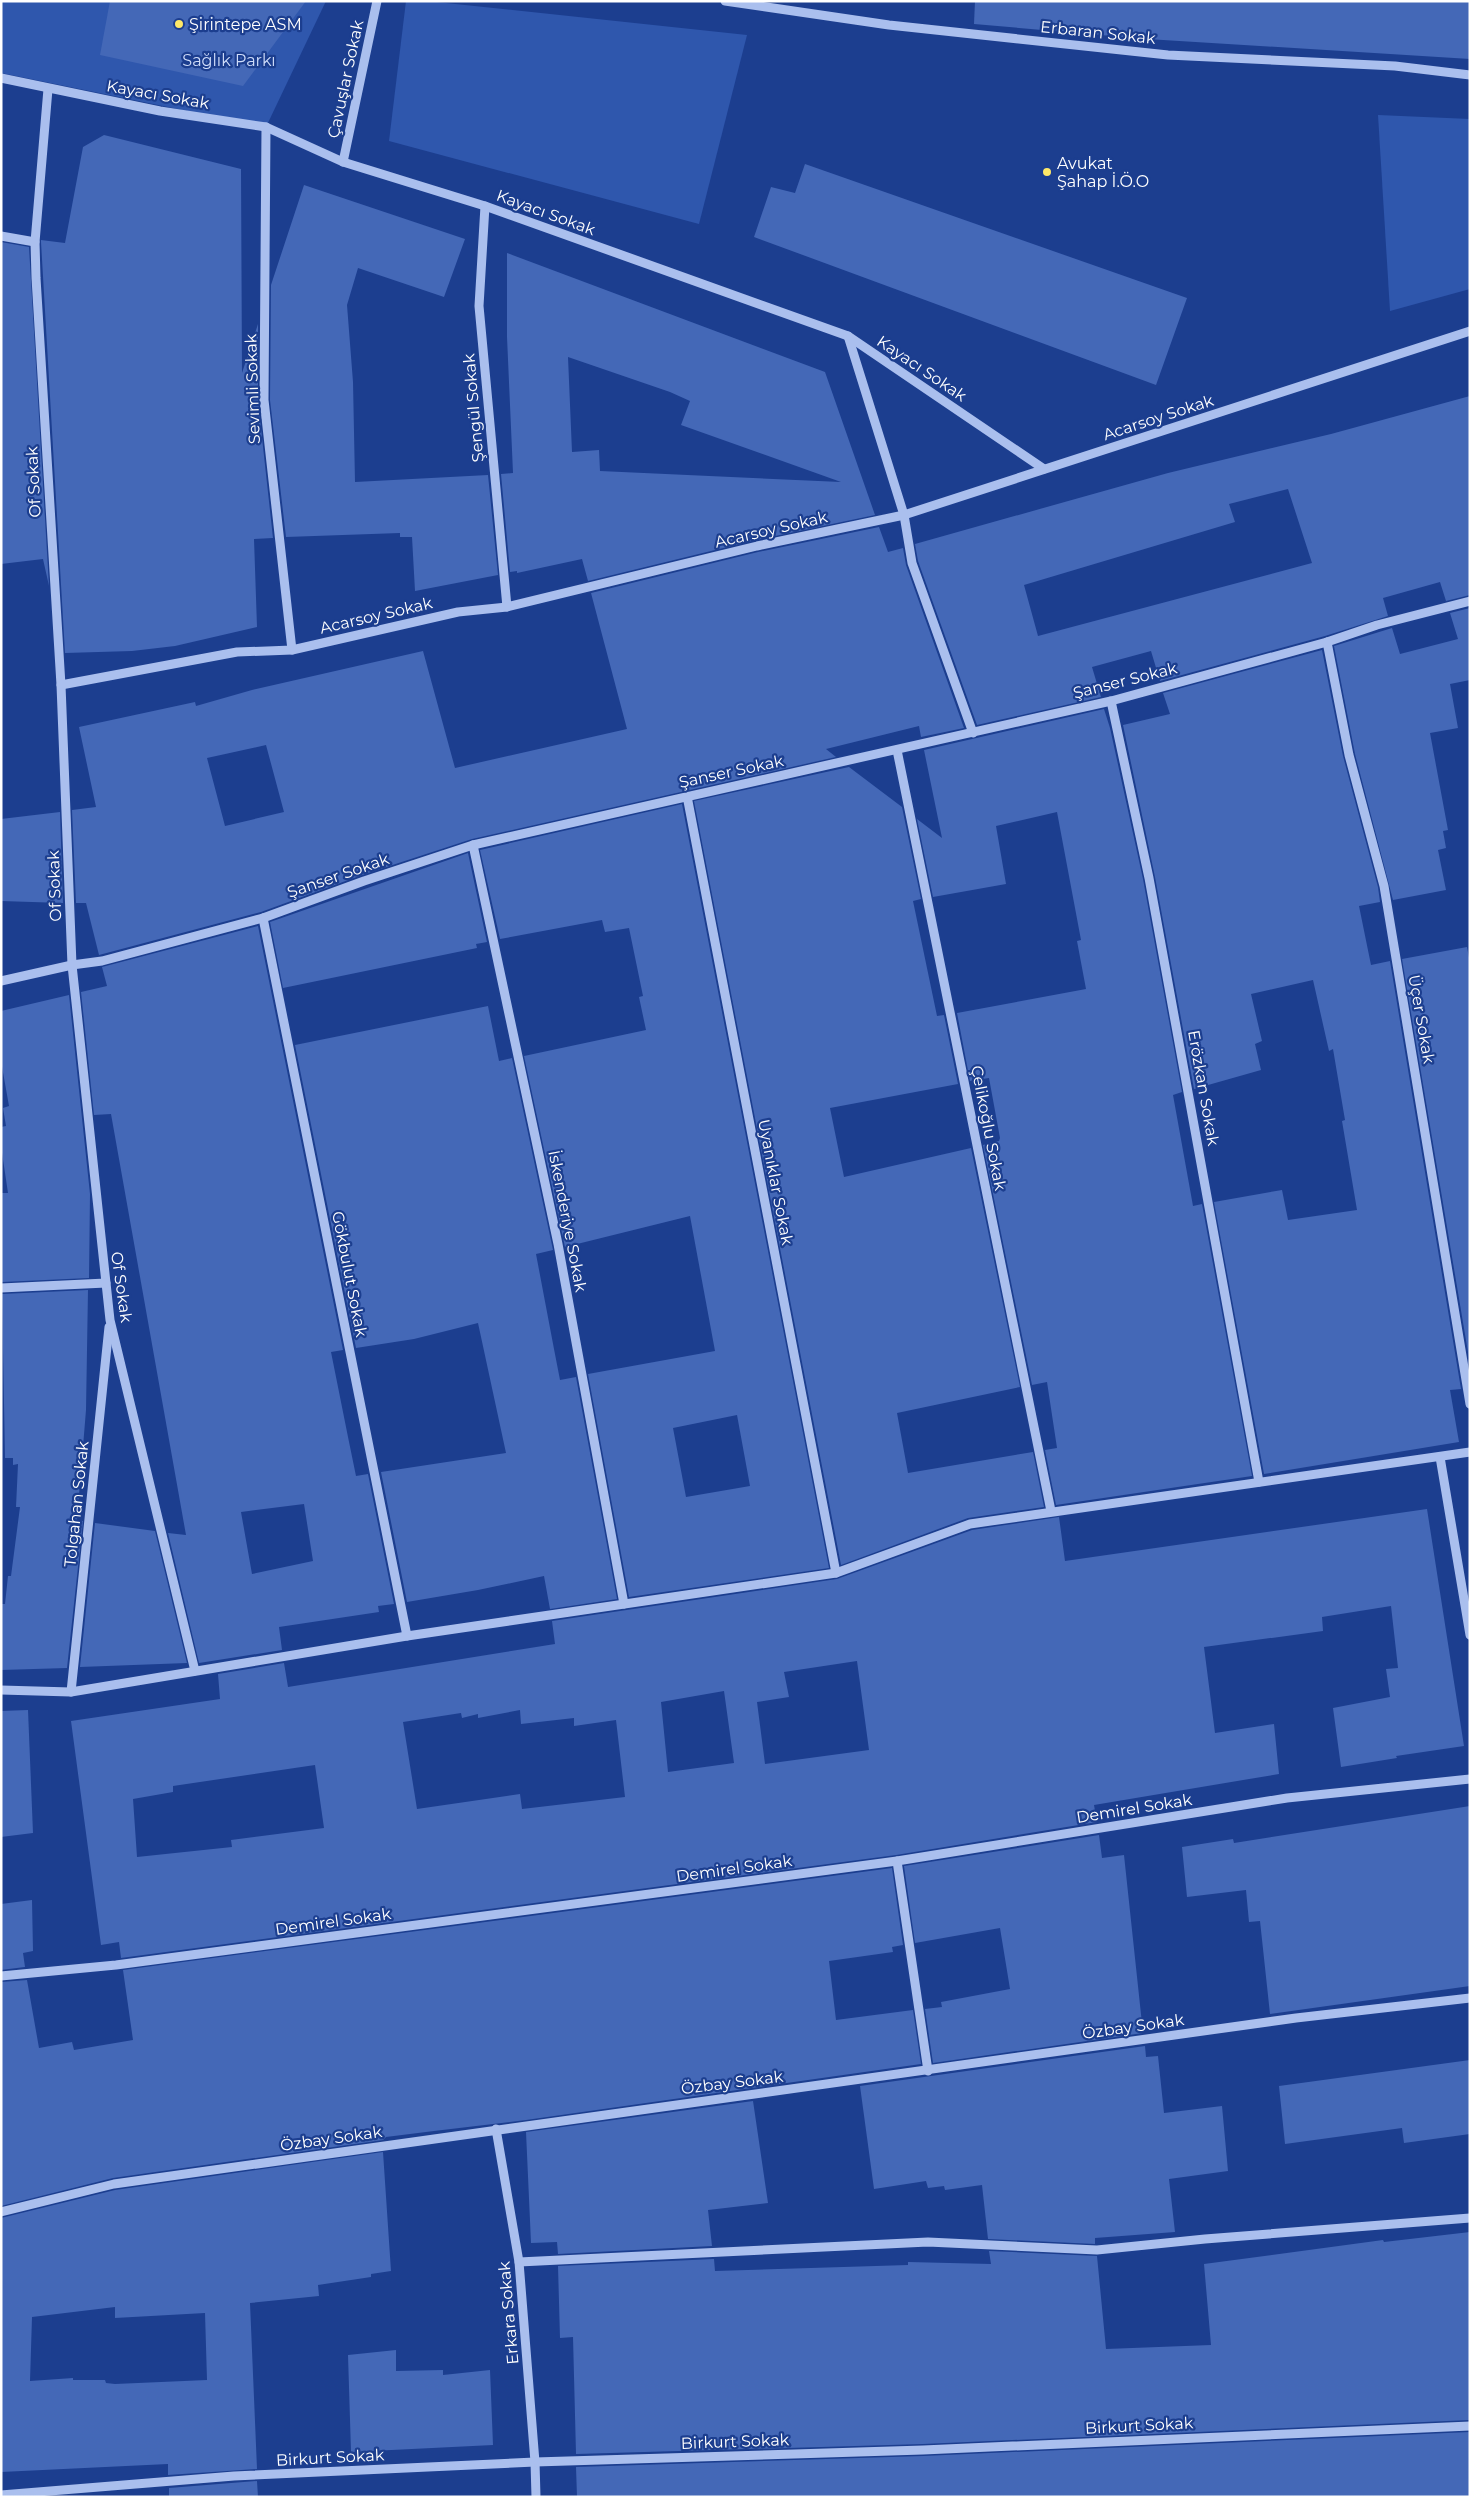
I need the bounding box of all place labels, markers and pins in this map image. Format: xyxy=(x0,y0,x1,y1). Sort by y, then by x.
place label: Şirintepe ASM xyxy=(189,15,302,34)
marker: Şirintepe ASM xyxy=(173,18,185,30)
place label: Avukat Şahap İ.Ö.O xyxy=(1057,154,1149,191)
marker: Avukat Şahap İ.Ö.O xyxy=(1041,166,1053,178)

